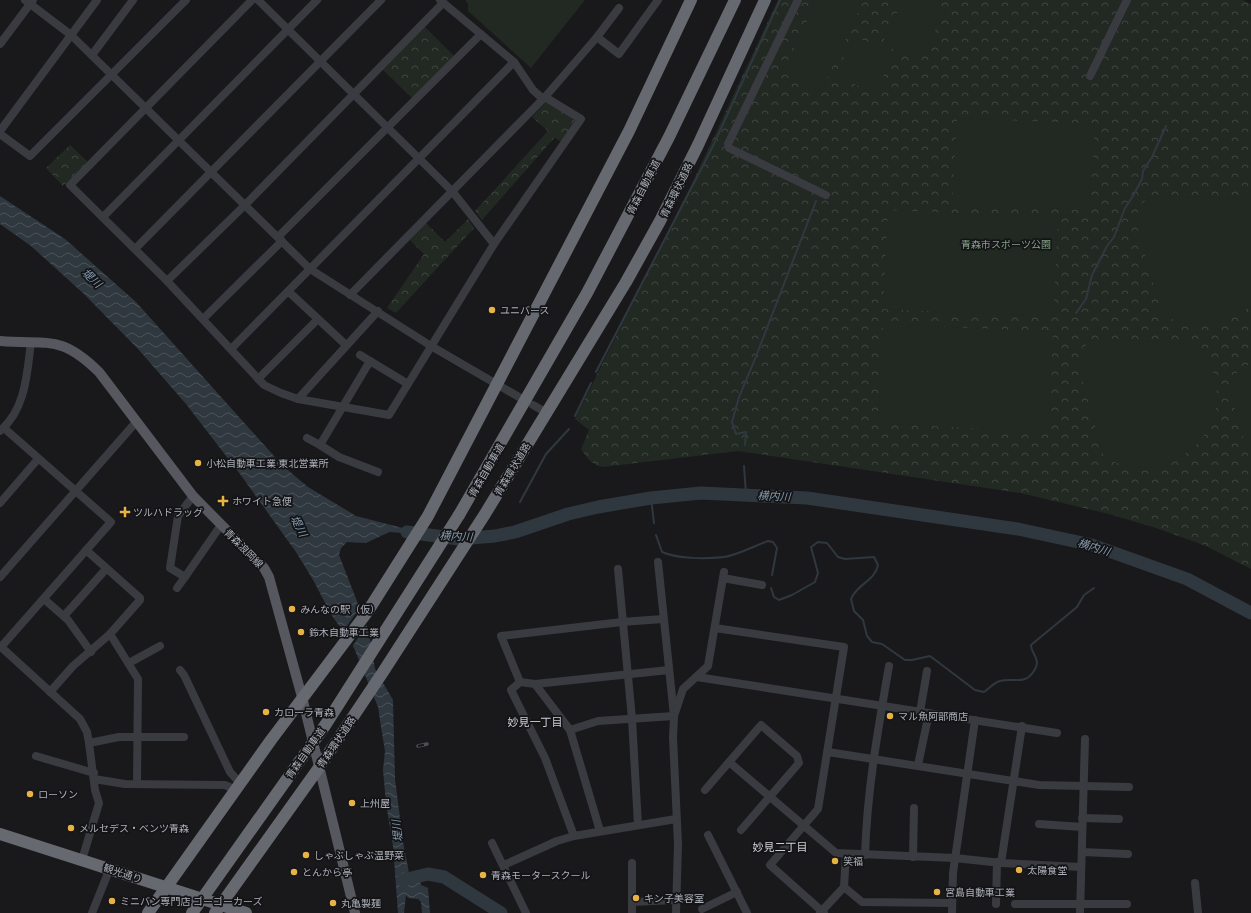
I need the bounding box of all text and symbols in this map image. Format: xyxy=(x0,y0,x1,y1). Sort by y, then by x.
street label: 青森自動車道 xyxy=(624,158,662,216)
street label: 青森環状道路 xyxy=(657,160,695,220)
park label: 青森市スポーツ公園 xyxy=(961,238,1051,250)
water label: 堤川 xyxy=(80,265,106,291)
place label: ユニバース xyxy=(500,304,550,316)
marker: ユニバース xyxy=(487,305,497,315)
street label: 青森環状道路 xyxy=(491,440,533,498)
street label: 青森自動車道 xyxy=(466,441,506,499)
place label: 小松自動車工業 東北営業所 xyxy=(206,457,329,469)
marker: 小松自動車工業 東北営業所 xyxy=(193,458,203,468)
water label: 横内川 xyxy=(757,488,792,503)
marker: ホワイト急便 xyxy=(217,495,229,507)
place label: ホワイト急便 xyxy=(232,495,292,507)
place label: ツルハドラッグ xyxy=(133,506,203,518)
marker: ツルハドラッグ xyxy=(120,507,130,517)
water label: 堤川 xyxy=(289,513,311,539)
street label: 青森浪岡線 xyxy=(222,526,266,570)
water label: 横内川 xyxy=(439,528,474,543)
water label: 横内川 xyxy=(1076,535,1113,558)
place label: みんなの駅（仮） xyxy=(300,603,380,615)
marker: みんなの駅（仮） xyxy=(287,604,297,614)
place label: 鈴木自動車工業 xyxy=(309,626,379,638)
marker: 鈴木自動車工業 xyxy=(296,627,306,637)
place label: カローラ青森 xyxy=(274,706,334,718)
marker: カローラ青森 xyxy=(261,707,271,717)
place label: マル魚阿部商店 xyxy=(898,710,968,722)
marker: マル魚阿部商店 xyxy=(885,711,895,721)
street label: 青森環状道路 xyxy=(314,714,358,770)
district label: 妙見一丁目 xyxy=(508,715,563,728)
street label: 青森自動車道 xyxy=(283,725,327,781)
place label: ローソン xyxy=(38,788,78,800)
marker: ローソン xyxy=(25,789,35,799)
place label: 上州屋 xyxy=(360,797,390,809)
marker: 上州屋 xyxy=(347,798,357,808)
water label: 堤川 xyxy=(389,818,404,843)
place label: メルセデス・ベンツ青森 xyxy=(79,822,189,834)
marker: メルセデス・ベンツ青森 xyxy=(66,823,76,833)
district label: 妙見二丁目 xyxy=(753,840,808,853)
place label: しゃぶしゃぶ温野菜 xyxy=(314,849,404,861)
marker: しゃぶしゃぶ温野菜 xyxy=(301,850,311,860)
place label: 笑福 xyxy=(843,855,863,867)
marker: 笑福 xyxy=(830,856,840,866)
street label: 観光通り xyxy=(102,861,144,885)
place label: 太陽食堂 xyxy=(1027,864,1067,876)
marker: 太陽食堂 xyxy=(1014,865,1024,875)
place label: とんから亭 xyxy=(302,866,352,878)
marker: とんから亭 xyxy=(289,867,299,877)
place label: 青森モータースクール xyxy=(491,869,591,881)
marker: 青森モータースクール xyxy=(478,870,488,880)
place label: 宮島自動車工業 xyxy=(945,886,1015,898)
marker: 宮島自動車工業 xyxy=(932,887,942,897)
place label: キン子美容室 xyxy=(644,892,704,904)
marker: キン子美容室 xyxy=(631,893,641,903)
place label: ミニバン専門店 ゴーゴーカーズ xyxy=(120,895,263,907)
marker: ミニバン専門店 ゴーゴーカーズ xyxy=(107,896,117,906)
place label: 丸亀製麺 xyxy=(341,897,381,909)
marker: 丸亀製麺 xyxy=(328,898,338,908)

